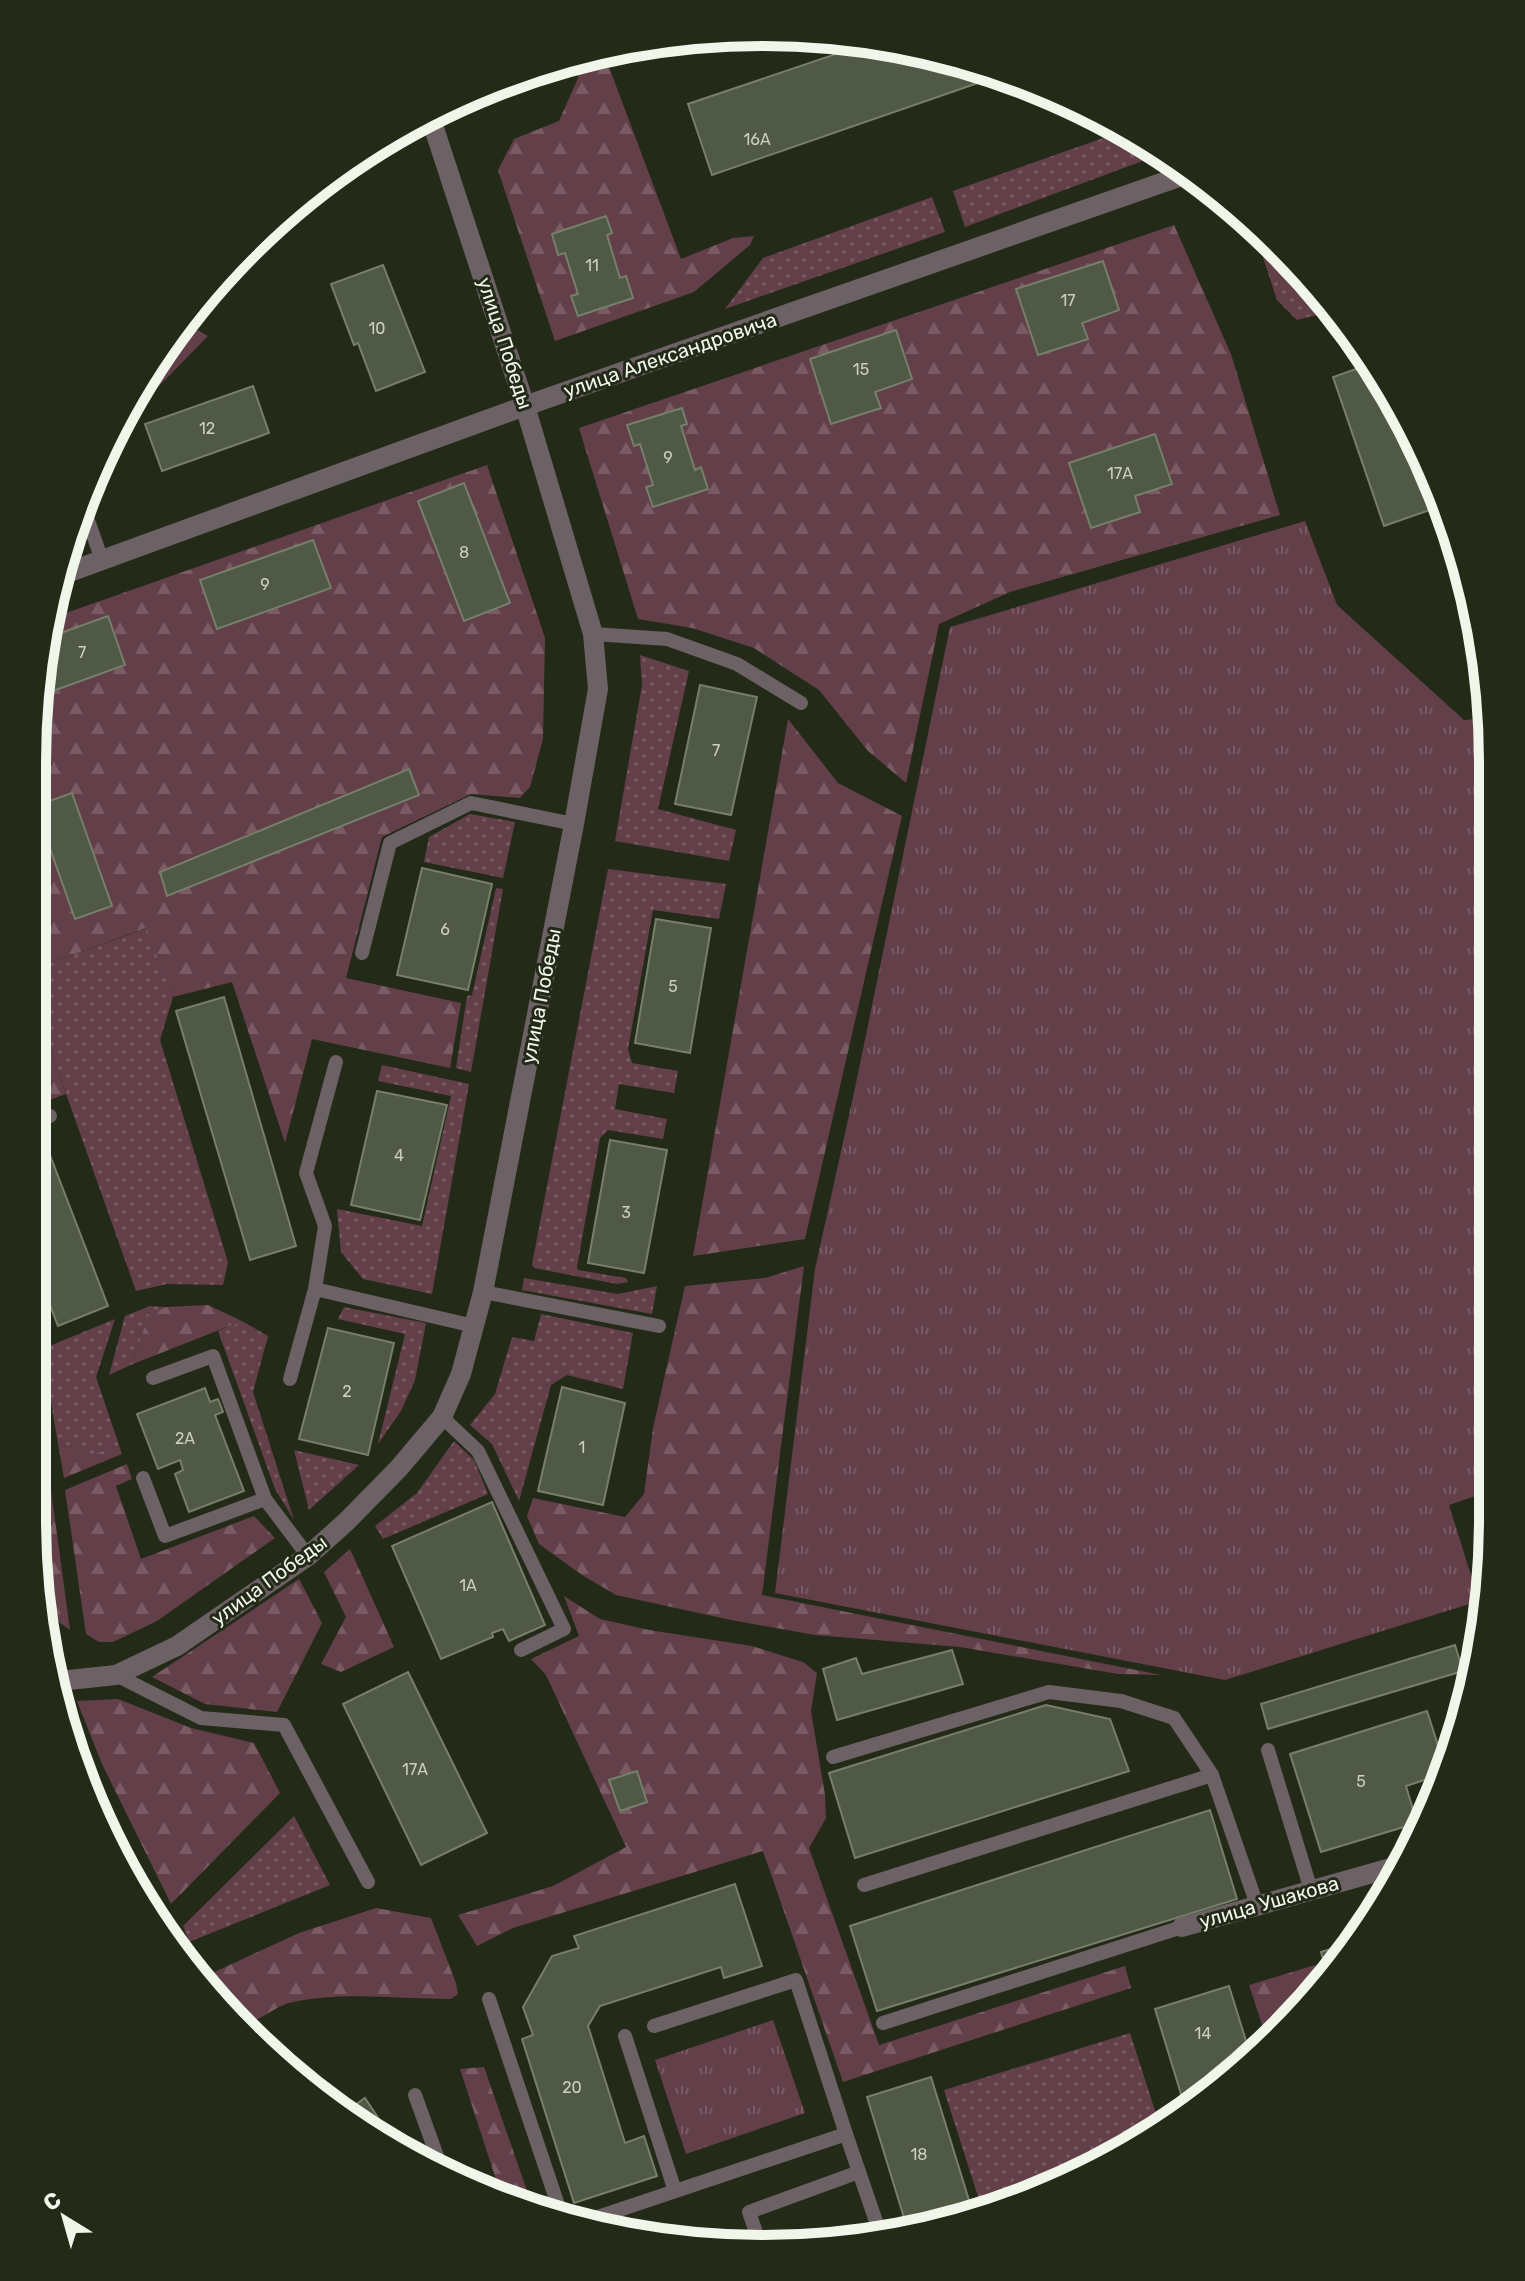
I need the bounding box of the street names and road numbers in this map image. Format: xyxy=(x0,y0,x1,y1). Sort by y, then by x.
street label: улица Победы xyxy=(472,274,538,412)
street label: улица Александровича xyxy=(560,307,780,403)
street label: улица Победы xyxy=(516,926,566,1066)
street label: улица Победы xyxy=(206,1530,332,1630)
street label: улица Ушакова xyxy=(1196,1871,1342,1933)

